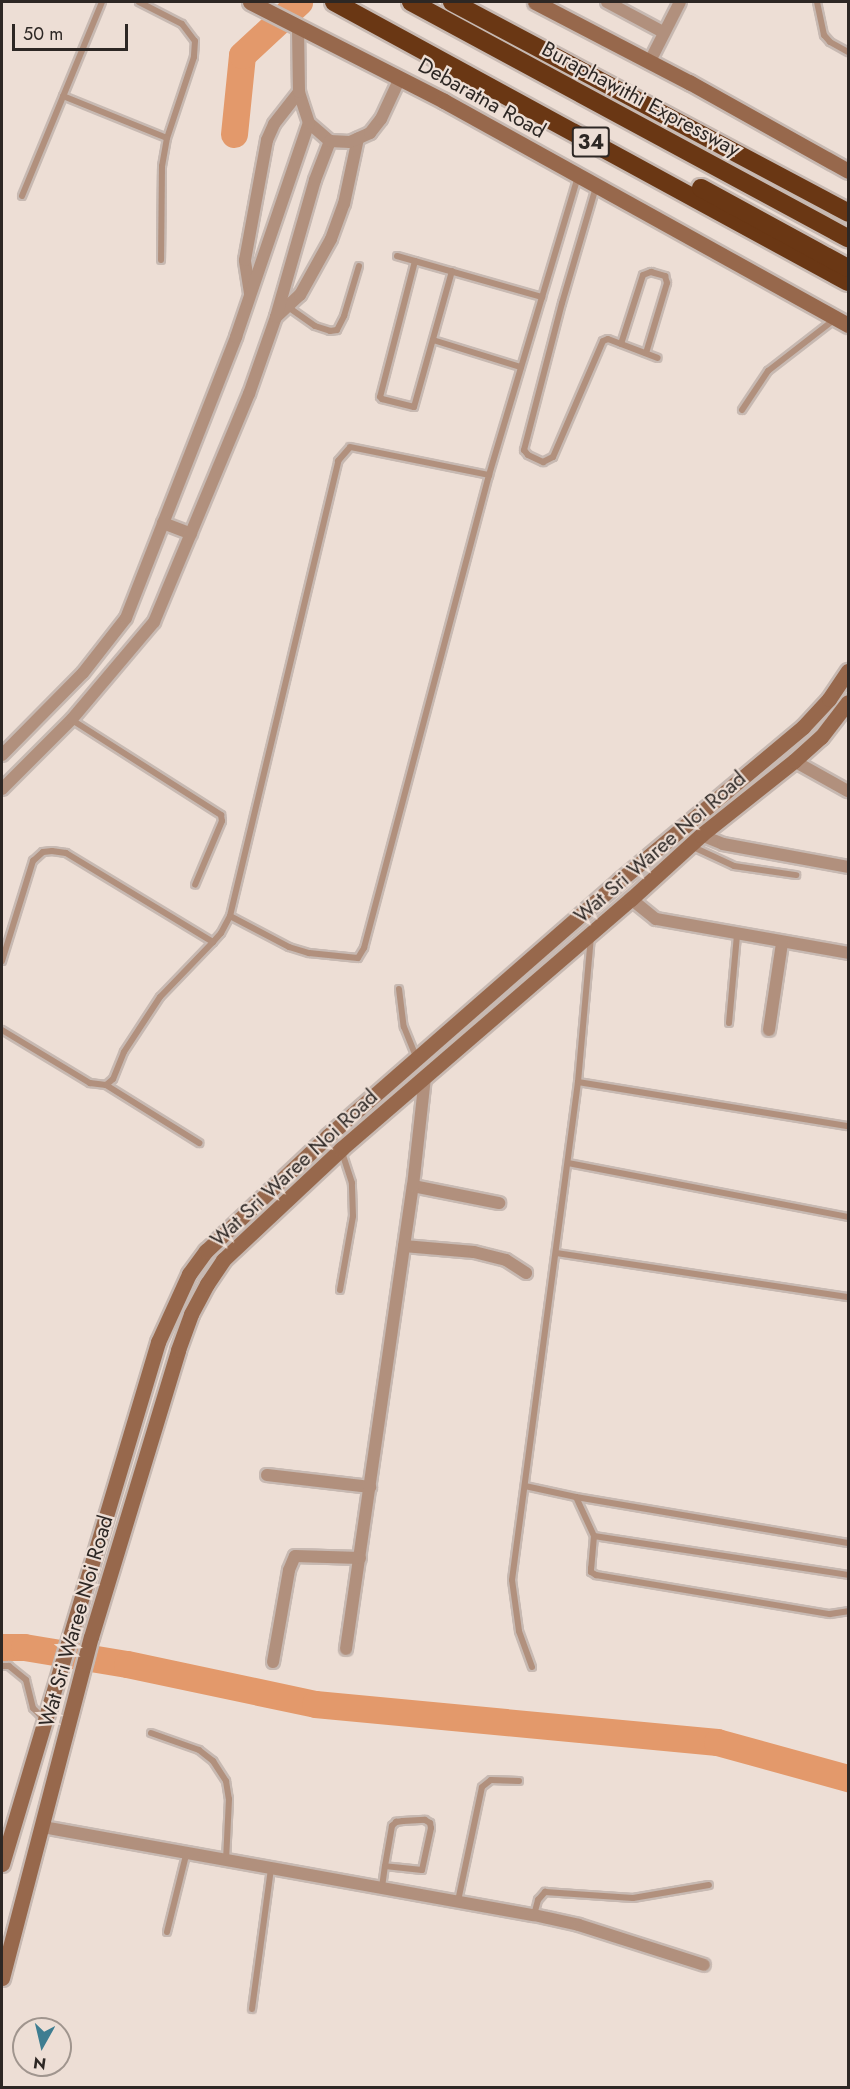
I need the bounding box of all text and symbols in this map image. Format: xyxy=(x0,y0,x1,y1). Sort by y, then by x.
scale bar xyxy=(15,12,130,50)
text: 50 m xyxy=(23,21,63,47)
street label: Buraphawithi Expressway xyxy=(538,36,744,162)
street label: Debaratna Road xyxy=(414,53,550,143)
road number: 34 xyxy=(572,125,610,159)
street label: Wat Sri Waree Noi Road xyxy=(569,766,751,928)
street label: Wat Sri Waree Noi Road xyxy=(205,1084,383,1252)
street label: Wat Sri Waree Noi Road xyxy=(34,1512,118,1730)
north arrow xyxy=(12,2017,72,2077)
text: N xyxy=(32,2051,48,2076)

